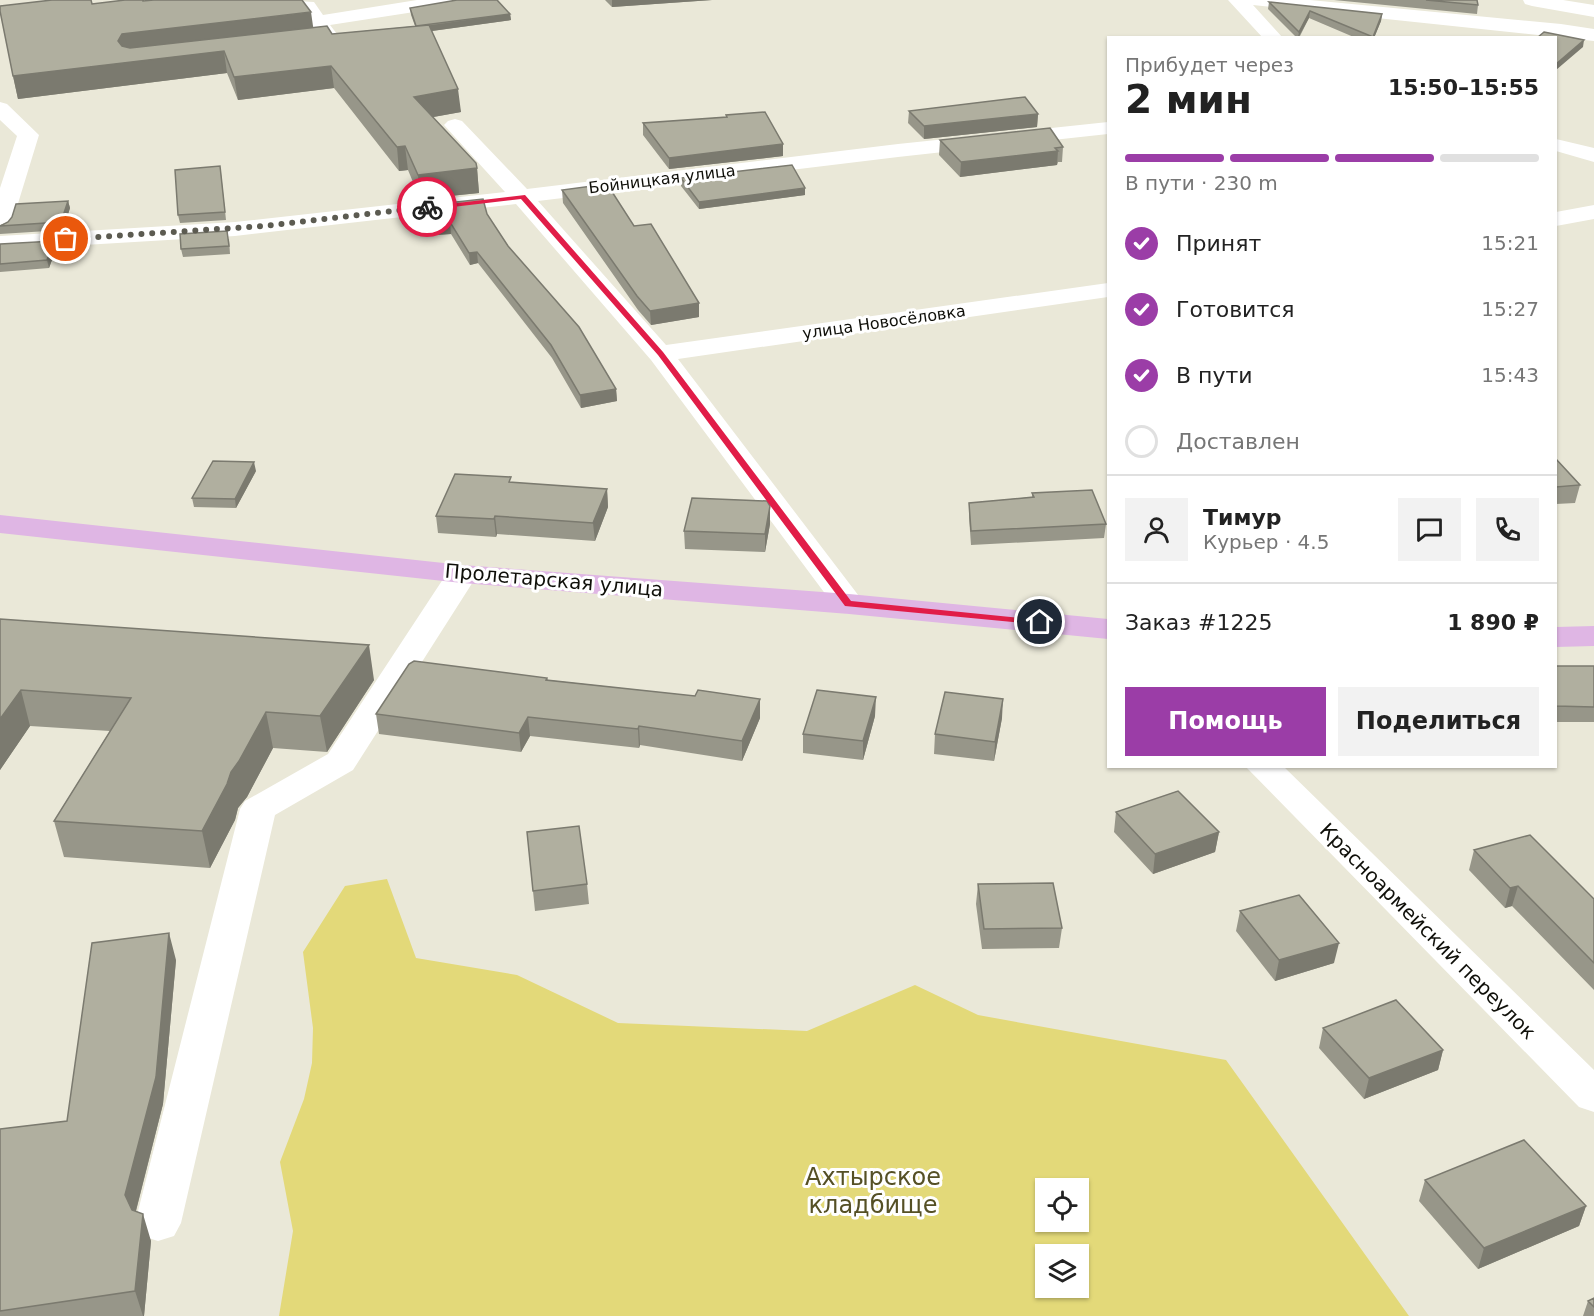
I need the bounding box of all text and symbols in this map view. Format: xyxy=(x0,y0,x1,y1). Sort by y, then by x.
text: Прибудет через xyxy=(1125,53,1294,77)
text: 15:50–15:55 xyxy=(1388,75,1539,100)
text: 2 мин xyxy=(1125,77,1252,122)
street label: Бойницкая улица xyxy=(587,161,737,197)
text: В пути · 230 m xyxy=(1125,171,1278,195)
courier xyxy=(397,177,457,237)
icon: bike xyxy=(411,191,444,224)
pin xyxy=(40,213,91,264)
icon: bag xyxy=(49,222,82,255)
icon: check xyxy=(1125,227,1158,260)
text: Принят xyxy=(1176,231,1261,256)
text: 15:21 xyxy=(1481,231,1539,255)
icon: check xyxy=(1125,293,1158,326)
text: Готовится xyxy=(1176,297,1295,322)
text: 15:27 xyxy=(1481,297,1539,321)
street label: улица Новосёловка xyxy=(801,301,967,343)
icon: check xyxy=(1125,359,1158,392)
text: В пути xyxy=(1176,363,1253,388)
text: 15:43 xyxy=(1481,363,1539,387)
text: Доставлен xyxy=(1176,429,1300,454)
button: person xyxy=(1125,498,1188,561)
button: chat xyxy=(1398,498,1461,561)
button: phone xyxy=(1476,498,1539,561)
text: Тимур xyxy=(1203,505,1282,530)
text: Курьер · 4.5 xyxy=(1203,530,1329,554)
street label: Пролетарская улица xyxy=(444,559,664,601)
pin xyxy=(1014,596,1065,647)
icon: home xyxy=(1023,605,1056,638)
text: Заказ #1225 xyxy=(1125,610,1272,635)
text: 1 890 ₽ xyxy=(1447,610,1539,635)
button: Помощь xyxy=(1125,687,1326,756)
button: Поделиться xyxy=(1338,687,1539,756)
street label: Красноармейский переулок xyxy=(1315,818,1541,1044)
park label: Ахтырское кладбище xyxy=(805,1163,941,1219)
map controls xyxy=(1035,1178,1089,1298)
button: locate xyxy=(1035,1178,1089,1232)
button: layers xyxy=(1035,1244,1089,1298)

